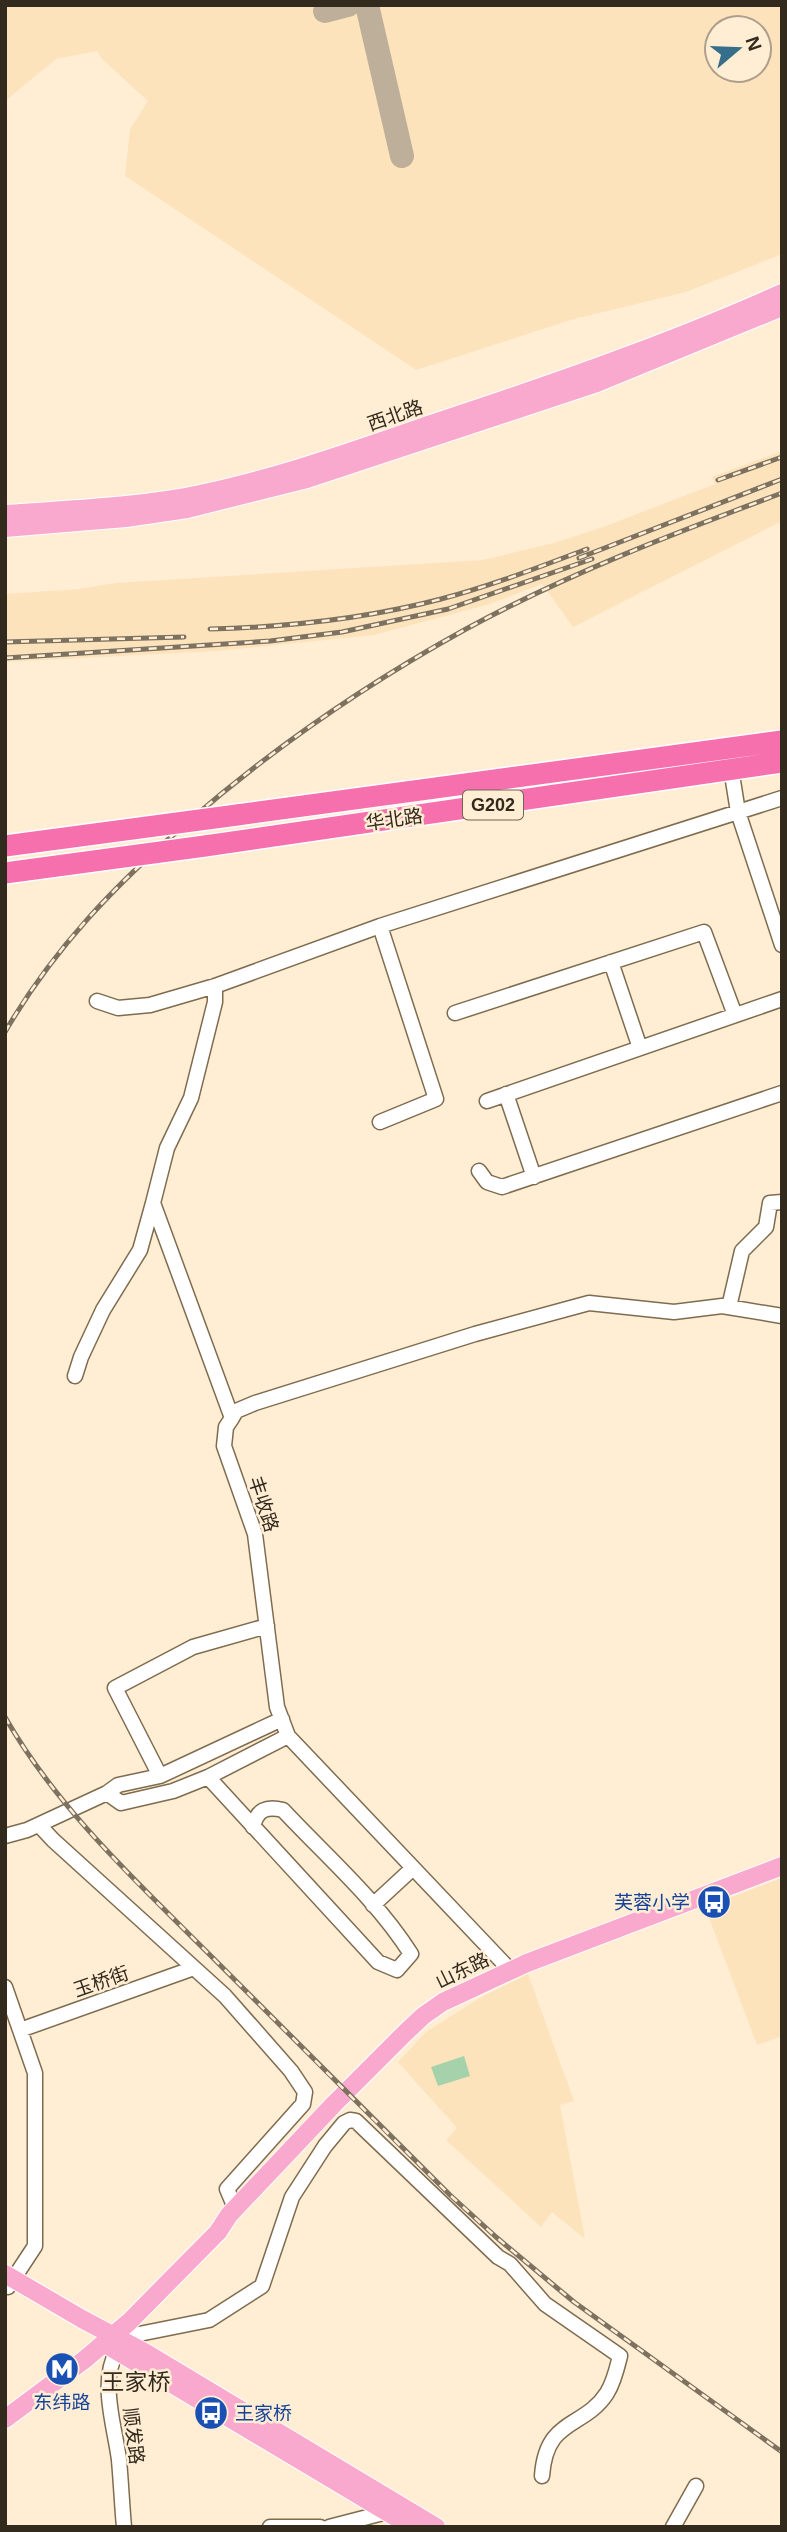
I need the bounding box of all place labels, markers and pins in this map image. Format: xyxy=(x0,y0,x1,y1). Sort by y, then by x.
bus stop icon: 芙蓉小学 xyxy=(695,1883,733,1921)
place label: 芙蓉小学 xyxy=(614,1892,690,1913)
metro station icon: 东纬路 xyxy=(43,2350,81,2388)
place label: 东纬路 xyxy=(33,2392,91,2413)
bus stop icon: 王家桥 xyxy=(192,2394,230,2432)
place label: 王家桥 xyxy=(235,2403,292,2424)

